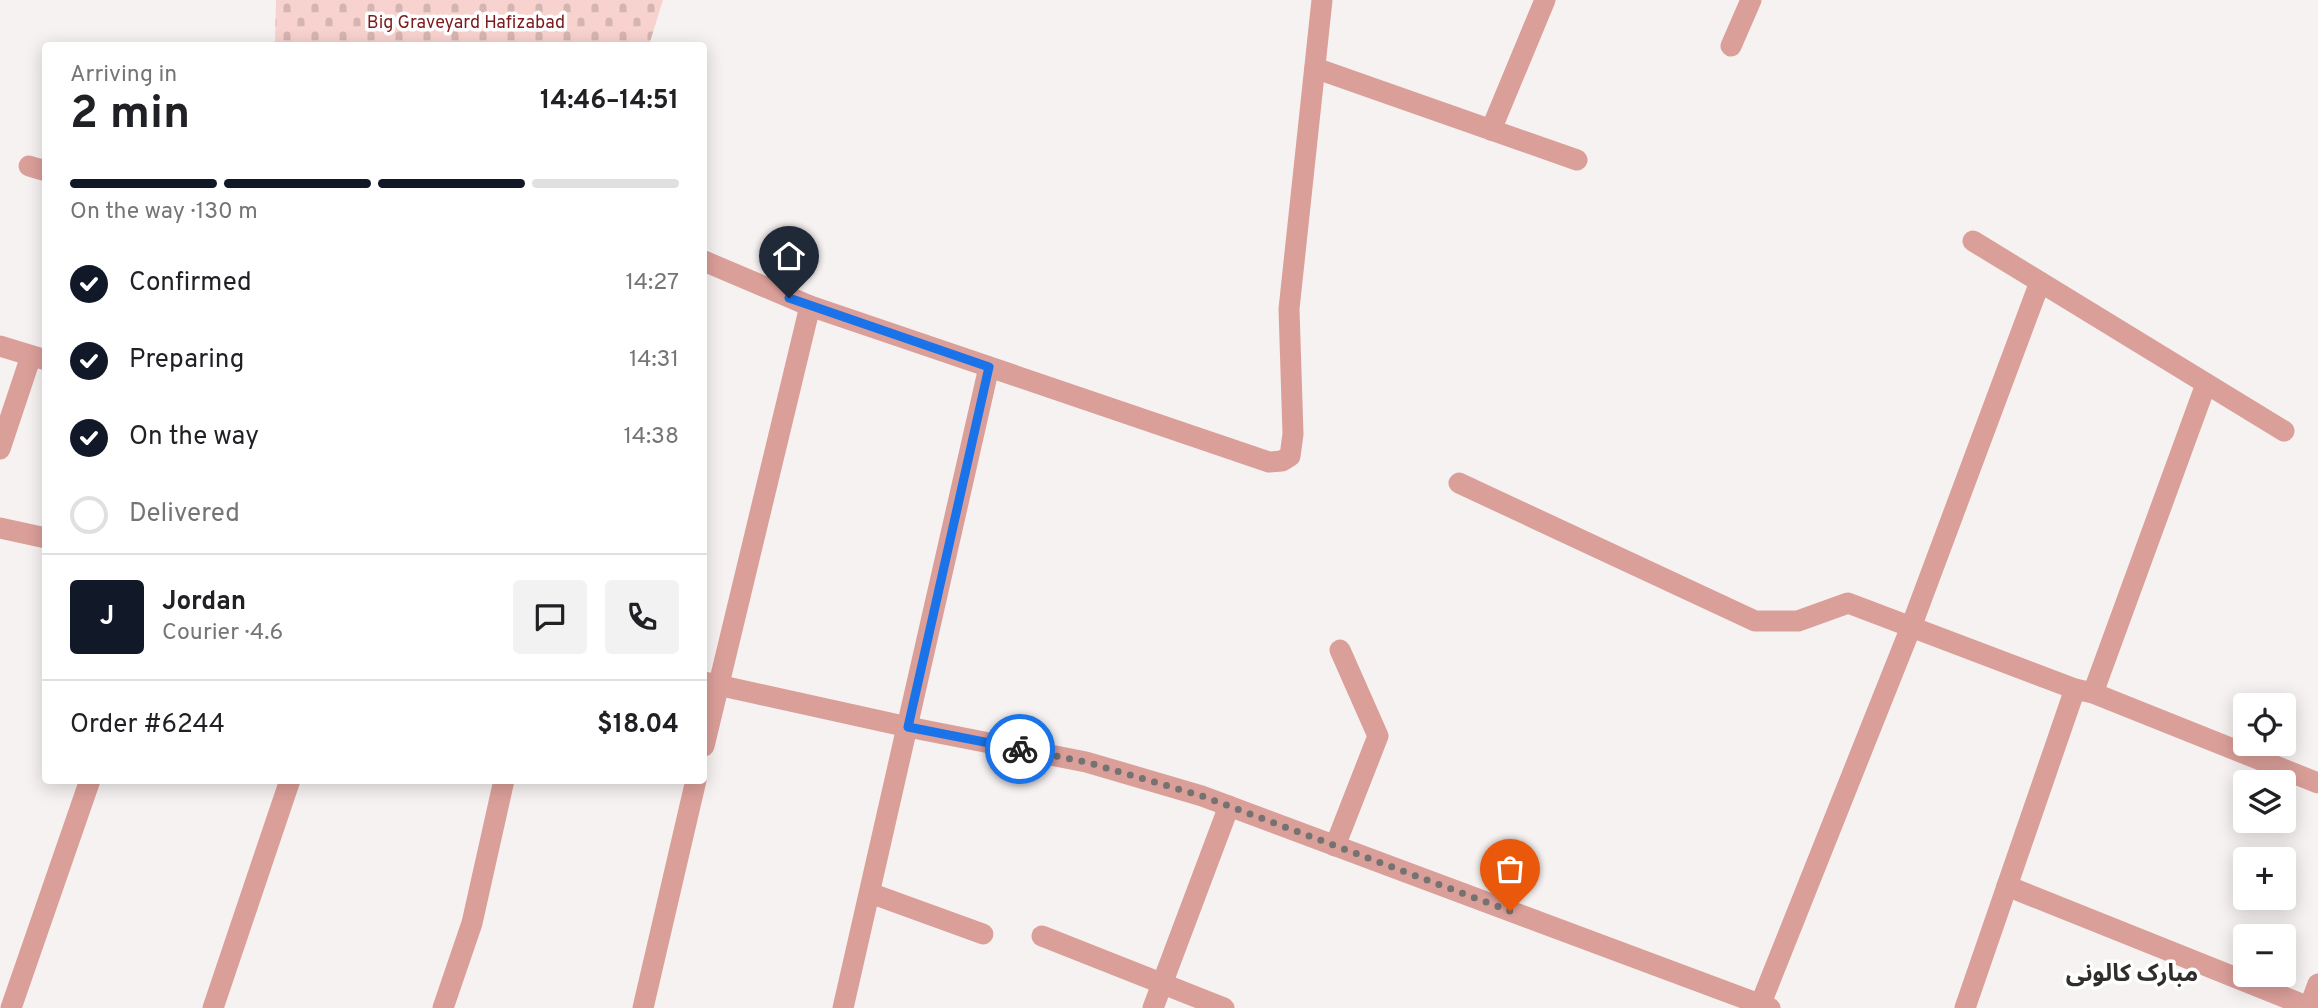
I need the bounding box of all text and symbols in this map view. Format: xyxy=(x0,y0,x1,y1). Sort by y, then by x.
park label: Big Graveyard Hafizabad xyxy=(367,12,565,35)
text: Arriving in xyxy=(70,61,177,90)
text: 14:46–14:51 xyxy=(540,85,679,118)
text: 2 min xyxy=(70,86,190,145)
text: On the way · 130 m xyxy=(70,198,258,227)
pin xyxy=(759,226,819,298)
icon: home xyxy=(770,237,808,275)
icon: check xyxy=(70,265,108,303)
text: Confirmed xyxy=(129,267,252,300)
text: 14:27 xyxy=(626,269,679,298)
icon: check xyxy=(70,342,108,380)
text: Preparing xyxy=(129,344,244,377)
text: 14:31 xyxy=(629,346,679,375)
icon: check xyxy=(70,419,108,457)
text: On the way xyxy=(129,421,259,454)
text: 14:38 xyxy=(624,423,679,452)
text: Delivered xyxy=(129,498,240,531)
button: chat xyxy=(513,580,587,654)
button: phone xyxy=(605,580,679,654)
text: Jordan xyxy=(162,586,246,619)
text: J xyxy=(100,601,114,634)
text: Courier · 4.6 xyxy=(162,619,283,648)
map controls xyxy=(2233,693,2296,987)
button: locate xyxy=(2233,693,2296,756)
text: Order #6244 xyxy=(70,709,225,742)
text: $18.04 xyxy=(597,709,679,742)
courier xyxy=(985,714,1055,784)
icon: bike xyxy=(1001,730,1039,768)
button: layers xyxy=(2233,770,2296,833)
pin xyxy=(1480,839,1540,911)
button: + xyxy=(2233,847,2296,910)
icon: bag xyxy=(1491,850,1529,888)
button: − xyxy=(2233,924,2296,987)
district label: مبارک کالونی xyxy=(2066,960,2198,990)

